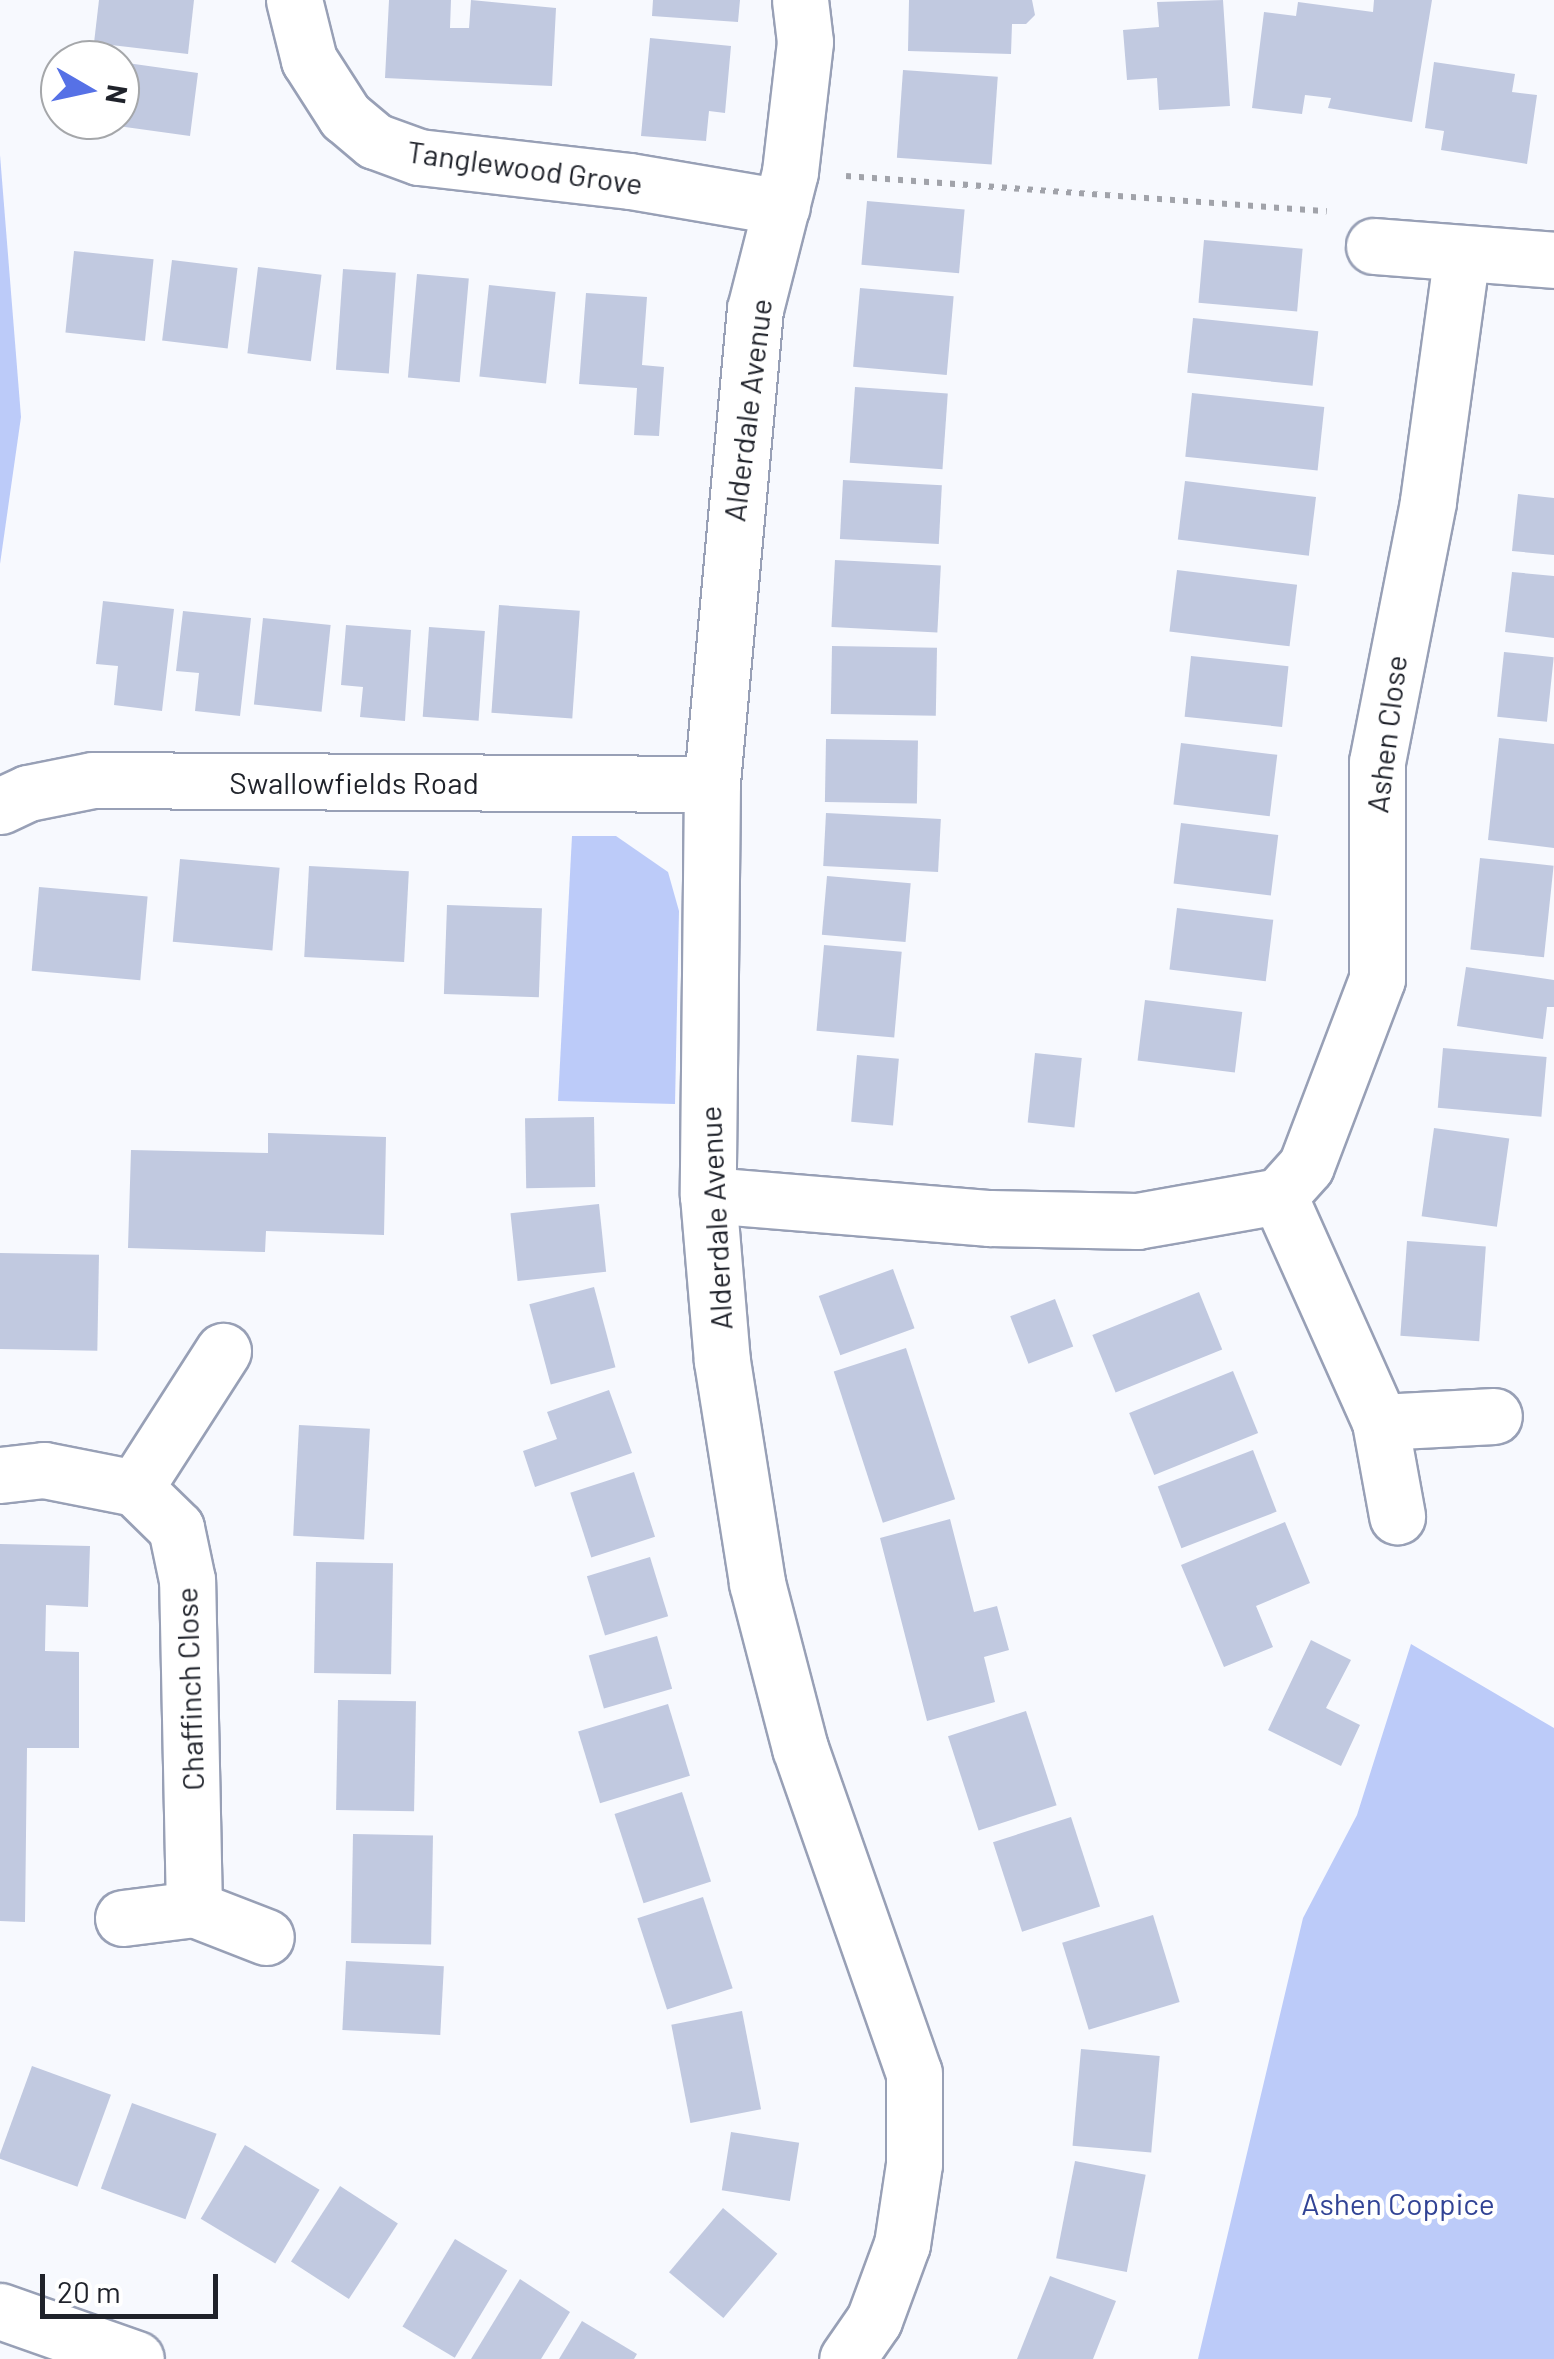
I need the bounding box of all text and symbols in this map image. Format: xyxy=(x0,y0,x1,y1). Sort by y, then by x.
north arrow xyxy=(40,40,140,140)
text: N xyxy=(99,83,136,106)
street label: Tanglewood Grove xyxy=(405,133,645,201)
street label: Alderdale Avenue xyxy=(715,297,779,523)
street label: Ashen Close xyxy=(1358,653,1414,815)
street label: Swallowfields Road xyxy=(229,764,479,800)
street label: Alderdale Avenue xyxy=(691,1105,739,1331)
street label: Chaffinch Close xyxy=(167,1587,211,1791)
park label: Ashen Coppice xyxy=(1301,2185,1495,2221)
scale bar xyxy=(45,2254,222,2316)
text: 20 m xyxy=(57,2273,121,2309)

